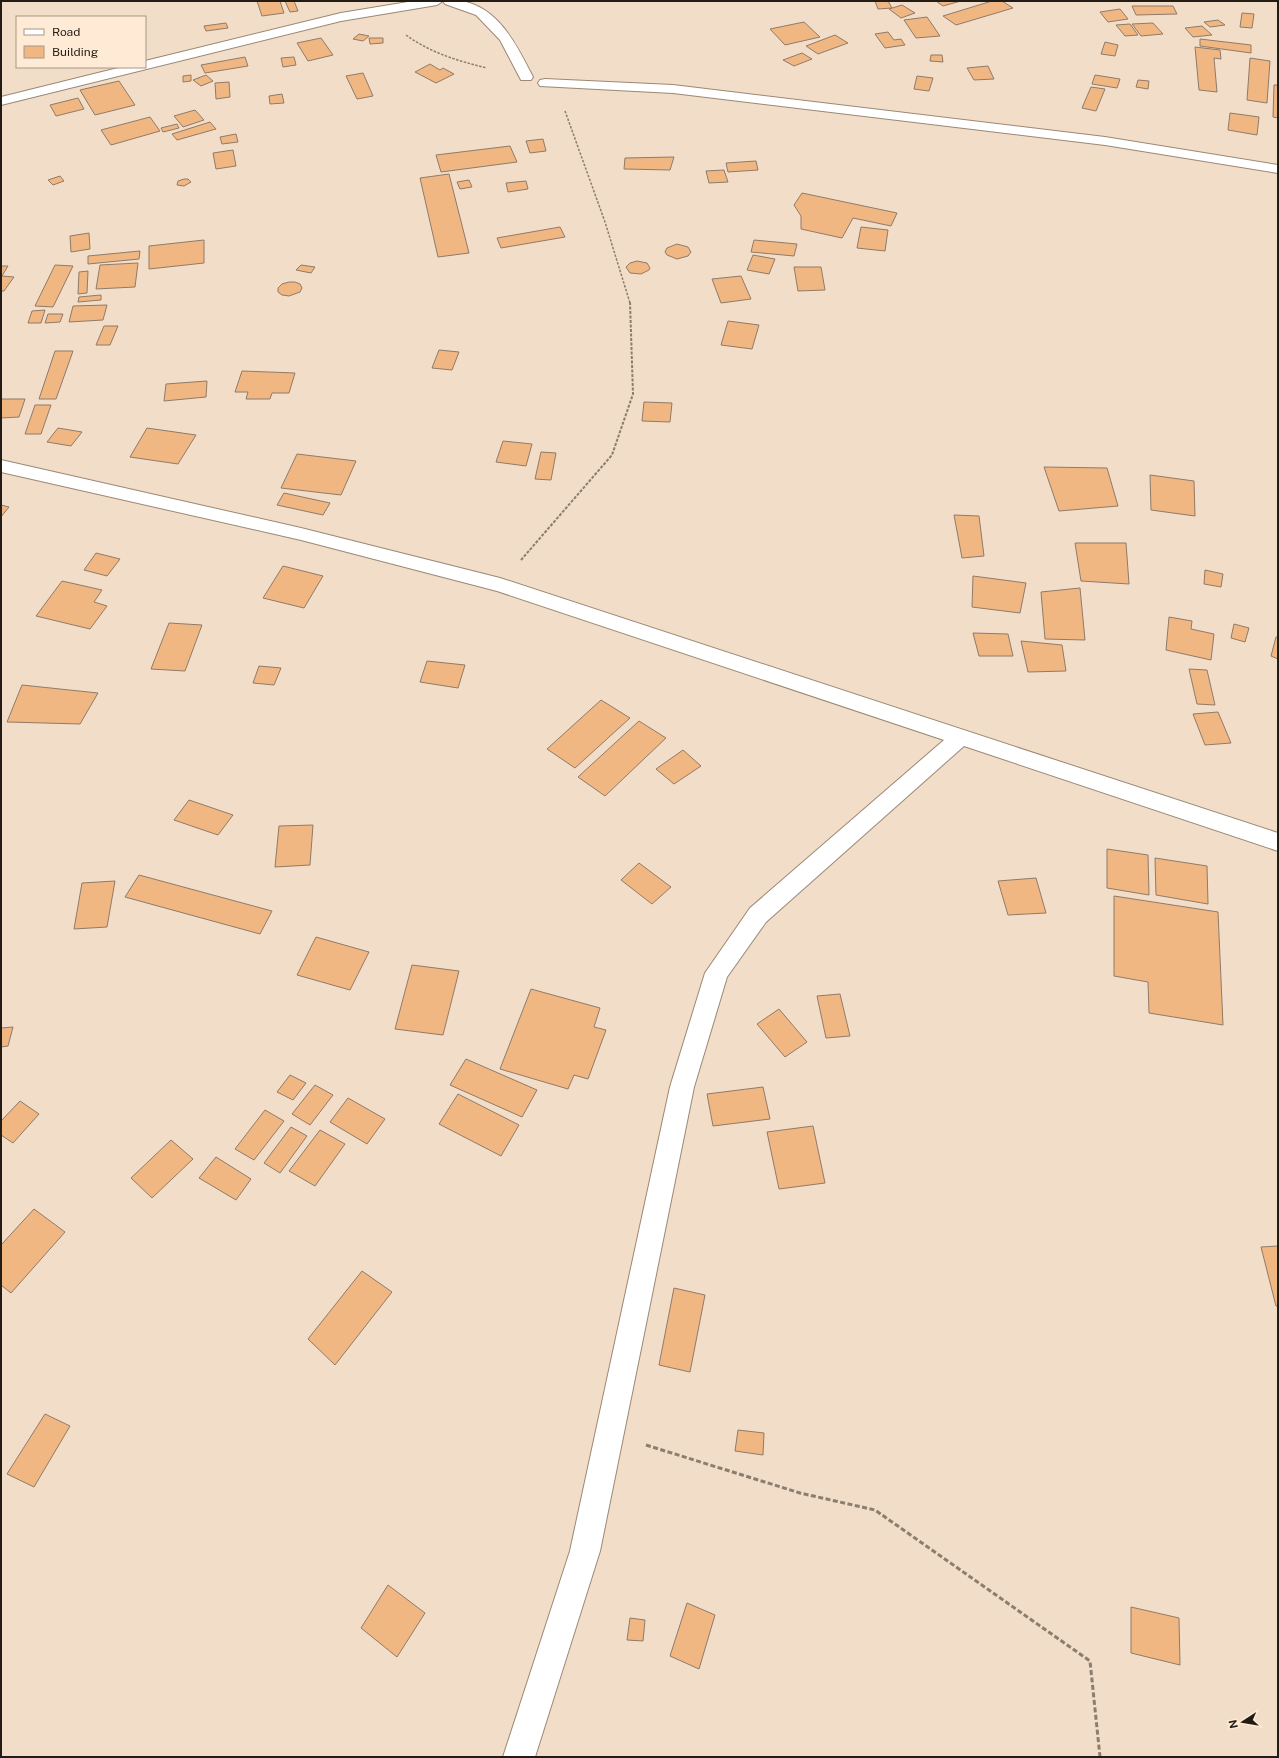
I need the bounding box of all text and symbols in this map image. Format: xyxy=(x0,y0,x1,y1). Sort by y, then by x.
legend xyxy=(16,16,146,68)
text: Road xyxy=(52,25,80,39)
text: Building xyxy=(52,45,98,59)
north arrow xyxy=(1223,1702,1263,1742)
text: N xyxy=(1226,1719,1240,1730)

